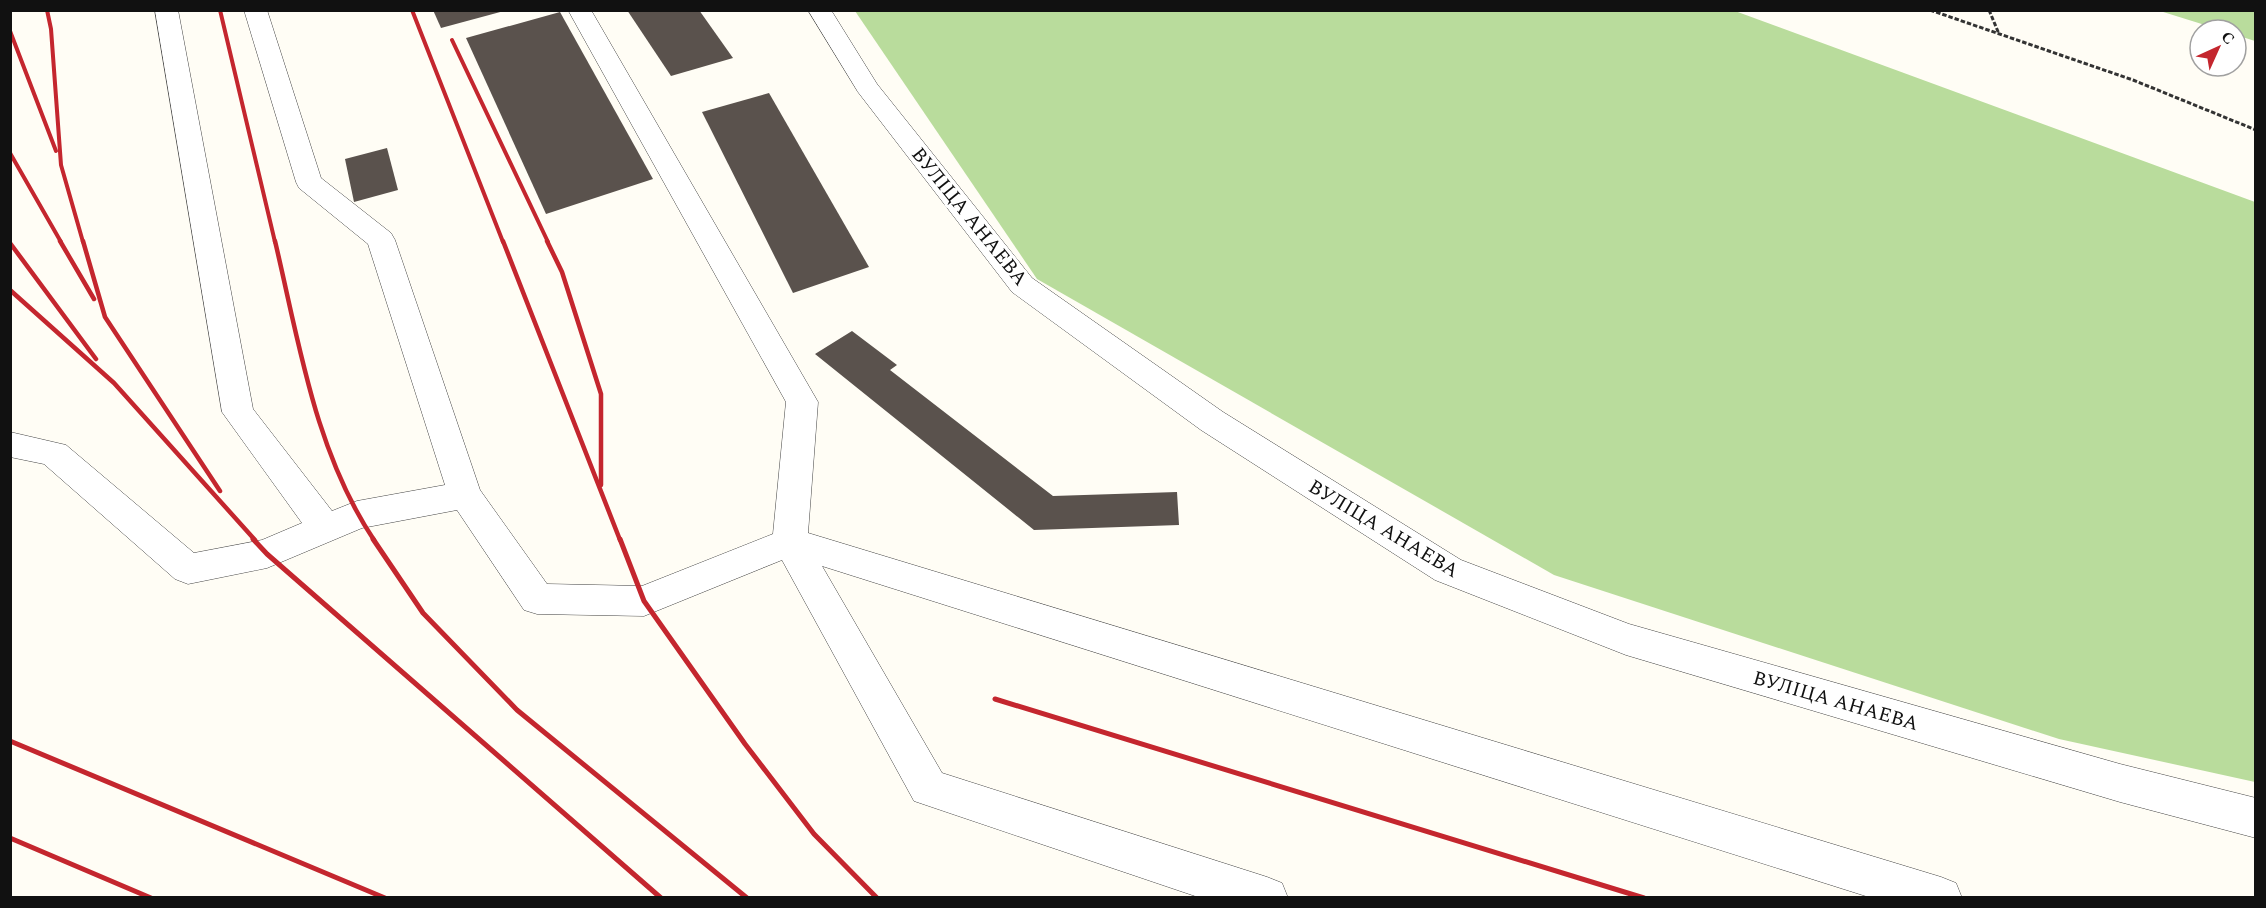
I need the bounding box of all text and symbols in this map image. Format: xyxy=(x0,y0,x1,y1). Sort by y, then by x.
north arrow xyxy=(2188,18,2248,78)
text: С xyxy=(2215,26,2240,51)
street label: ВУЛІЦА АНАЕВА xyxy=(904,141,1035,293)
street label: ВУЛІЦА АНАЕВА xyxy=(1302,472,1465,586)
street label: ВУЛІЦА АНАЕВА xyxy=(1749,663,1922,739)

